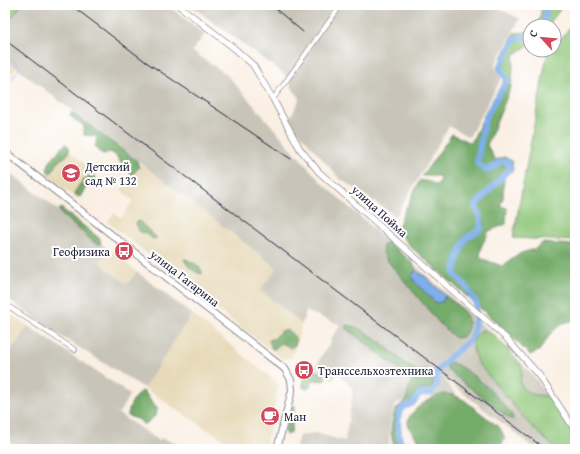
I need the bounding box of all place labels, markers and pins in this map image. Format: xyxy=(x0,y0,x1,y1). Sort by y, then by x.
place label: Детский сад № 132 xyxy=(84,158,137,189)
school or university icon: Детский сад № 132 xyxy=(60,162,82,184)
bus stop icon: Геофизика xyxy=(113,240,135,262)
place label: Геофизика xyxy=(53,243,110,260)
bus stop icon: Транссельхозтехника xyxy=(293,359,315,381)
place label: Транссельхозтехника xyxy=(318,362,434,379)
cafe icon: Ман xyxy=(259,405,281,427)
place label: Ман xyxy=(284,408,306,425)

